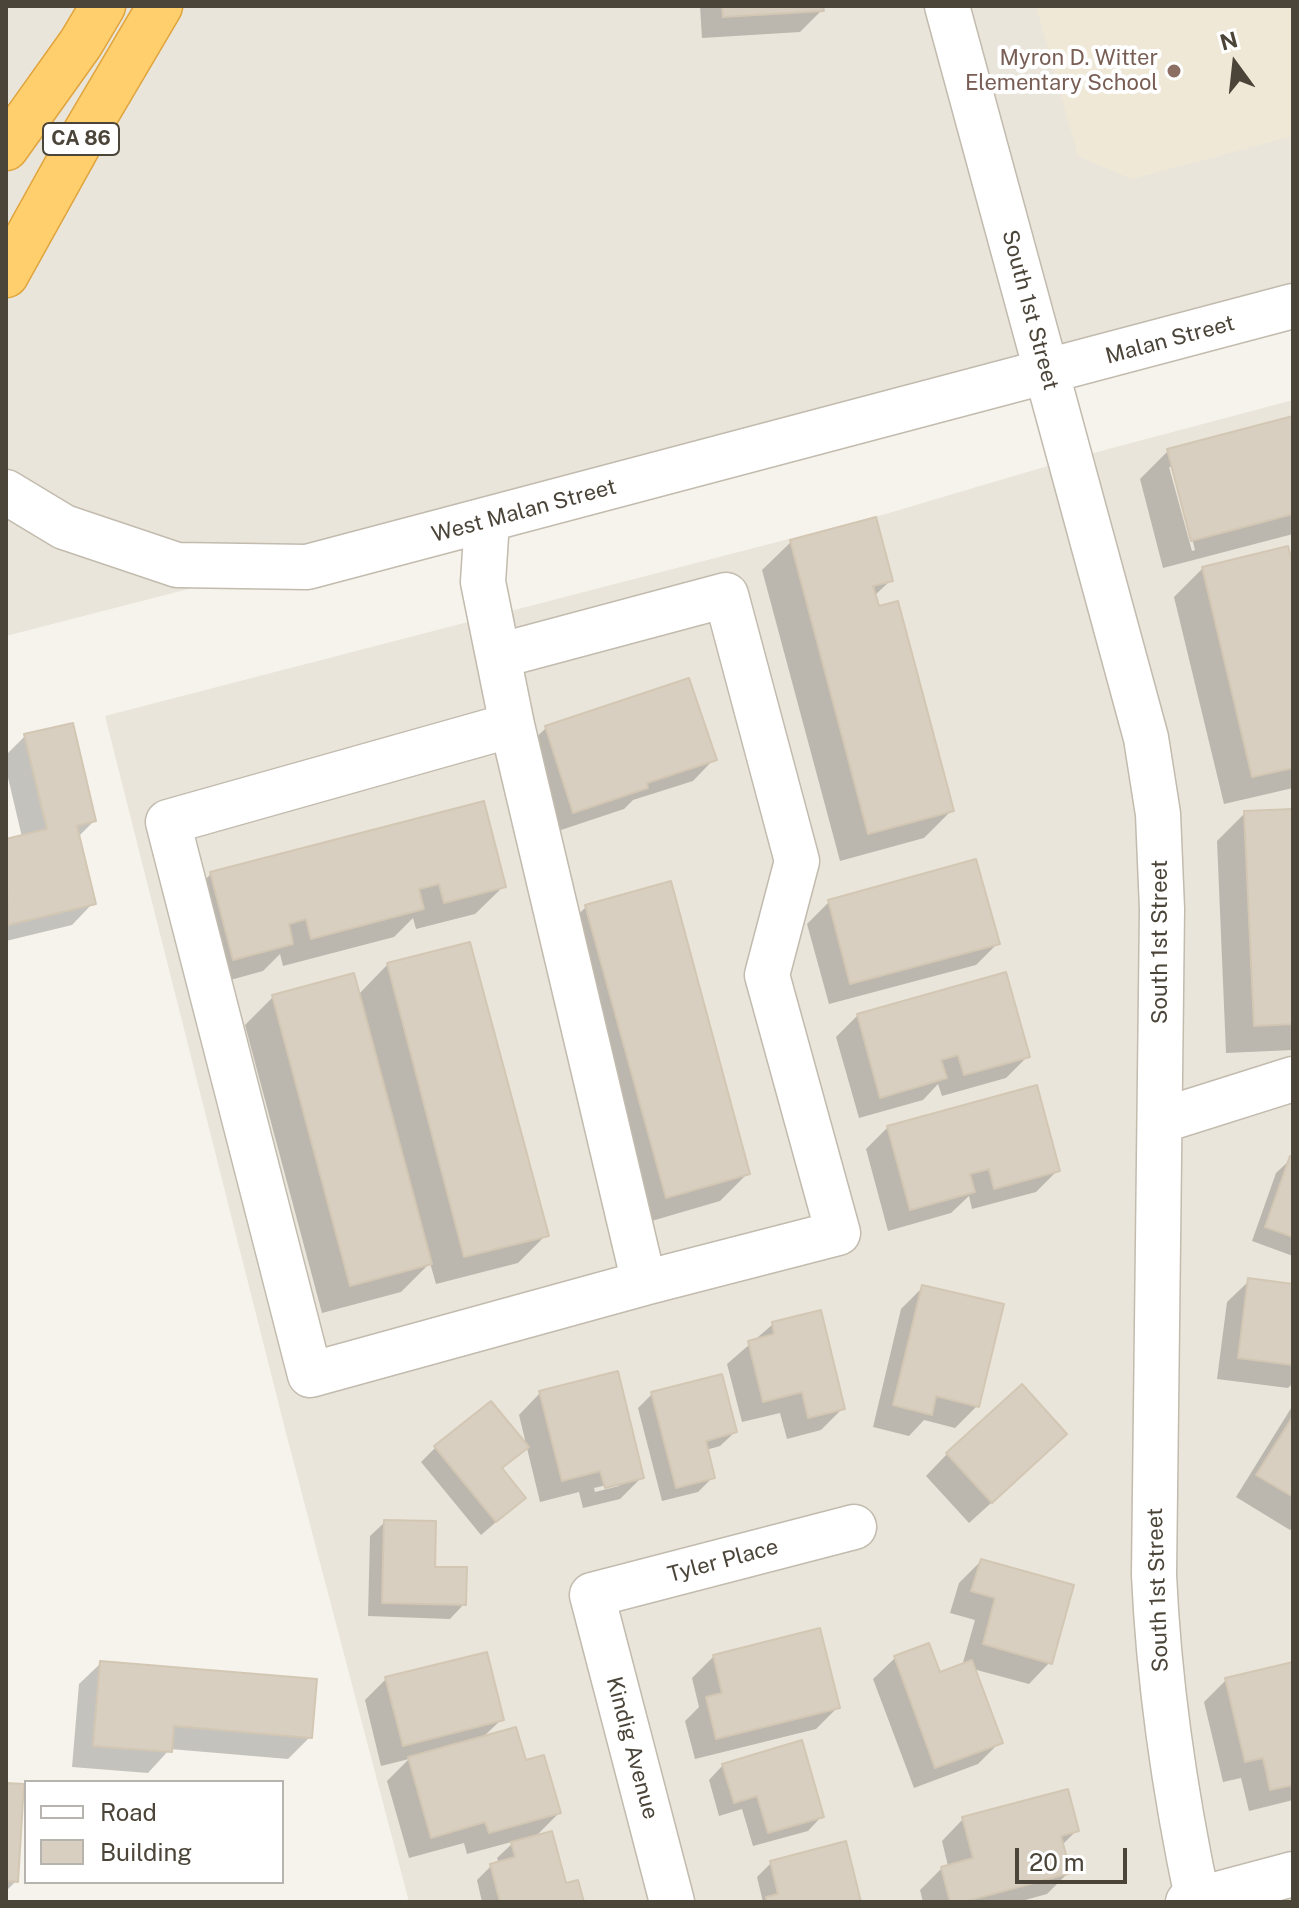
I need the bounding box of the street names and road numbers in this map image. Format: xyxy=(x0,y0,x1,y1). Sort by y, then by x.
road number: CA 86 xyxy=(43,123,119,155)
street label: South 1st Street xyxy=(996,227,1064,393)
street label: Malan Street xyxy=(1103,310,1237,370)
street label: West Malan Street xyxy=(429,474,619,548)
street label: South 1st Street xyxy=(1147,860,1173,1024)
street label: South 1st Street xyxy=(1142,1507,1174,1673)
street label: Tyler Place xyxy=(665,1534,781,1588)
street label: Kindig Avenue xyxy=(600,1674,664,1822)

